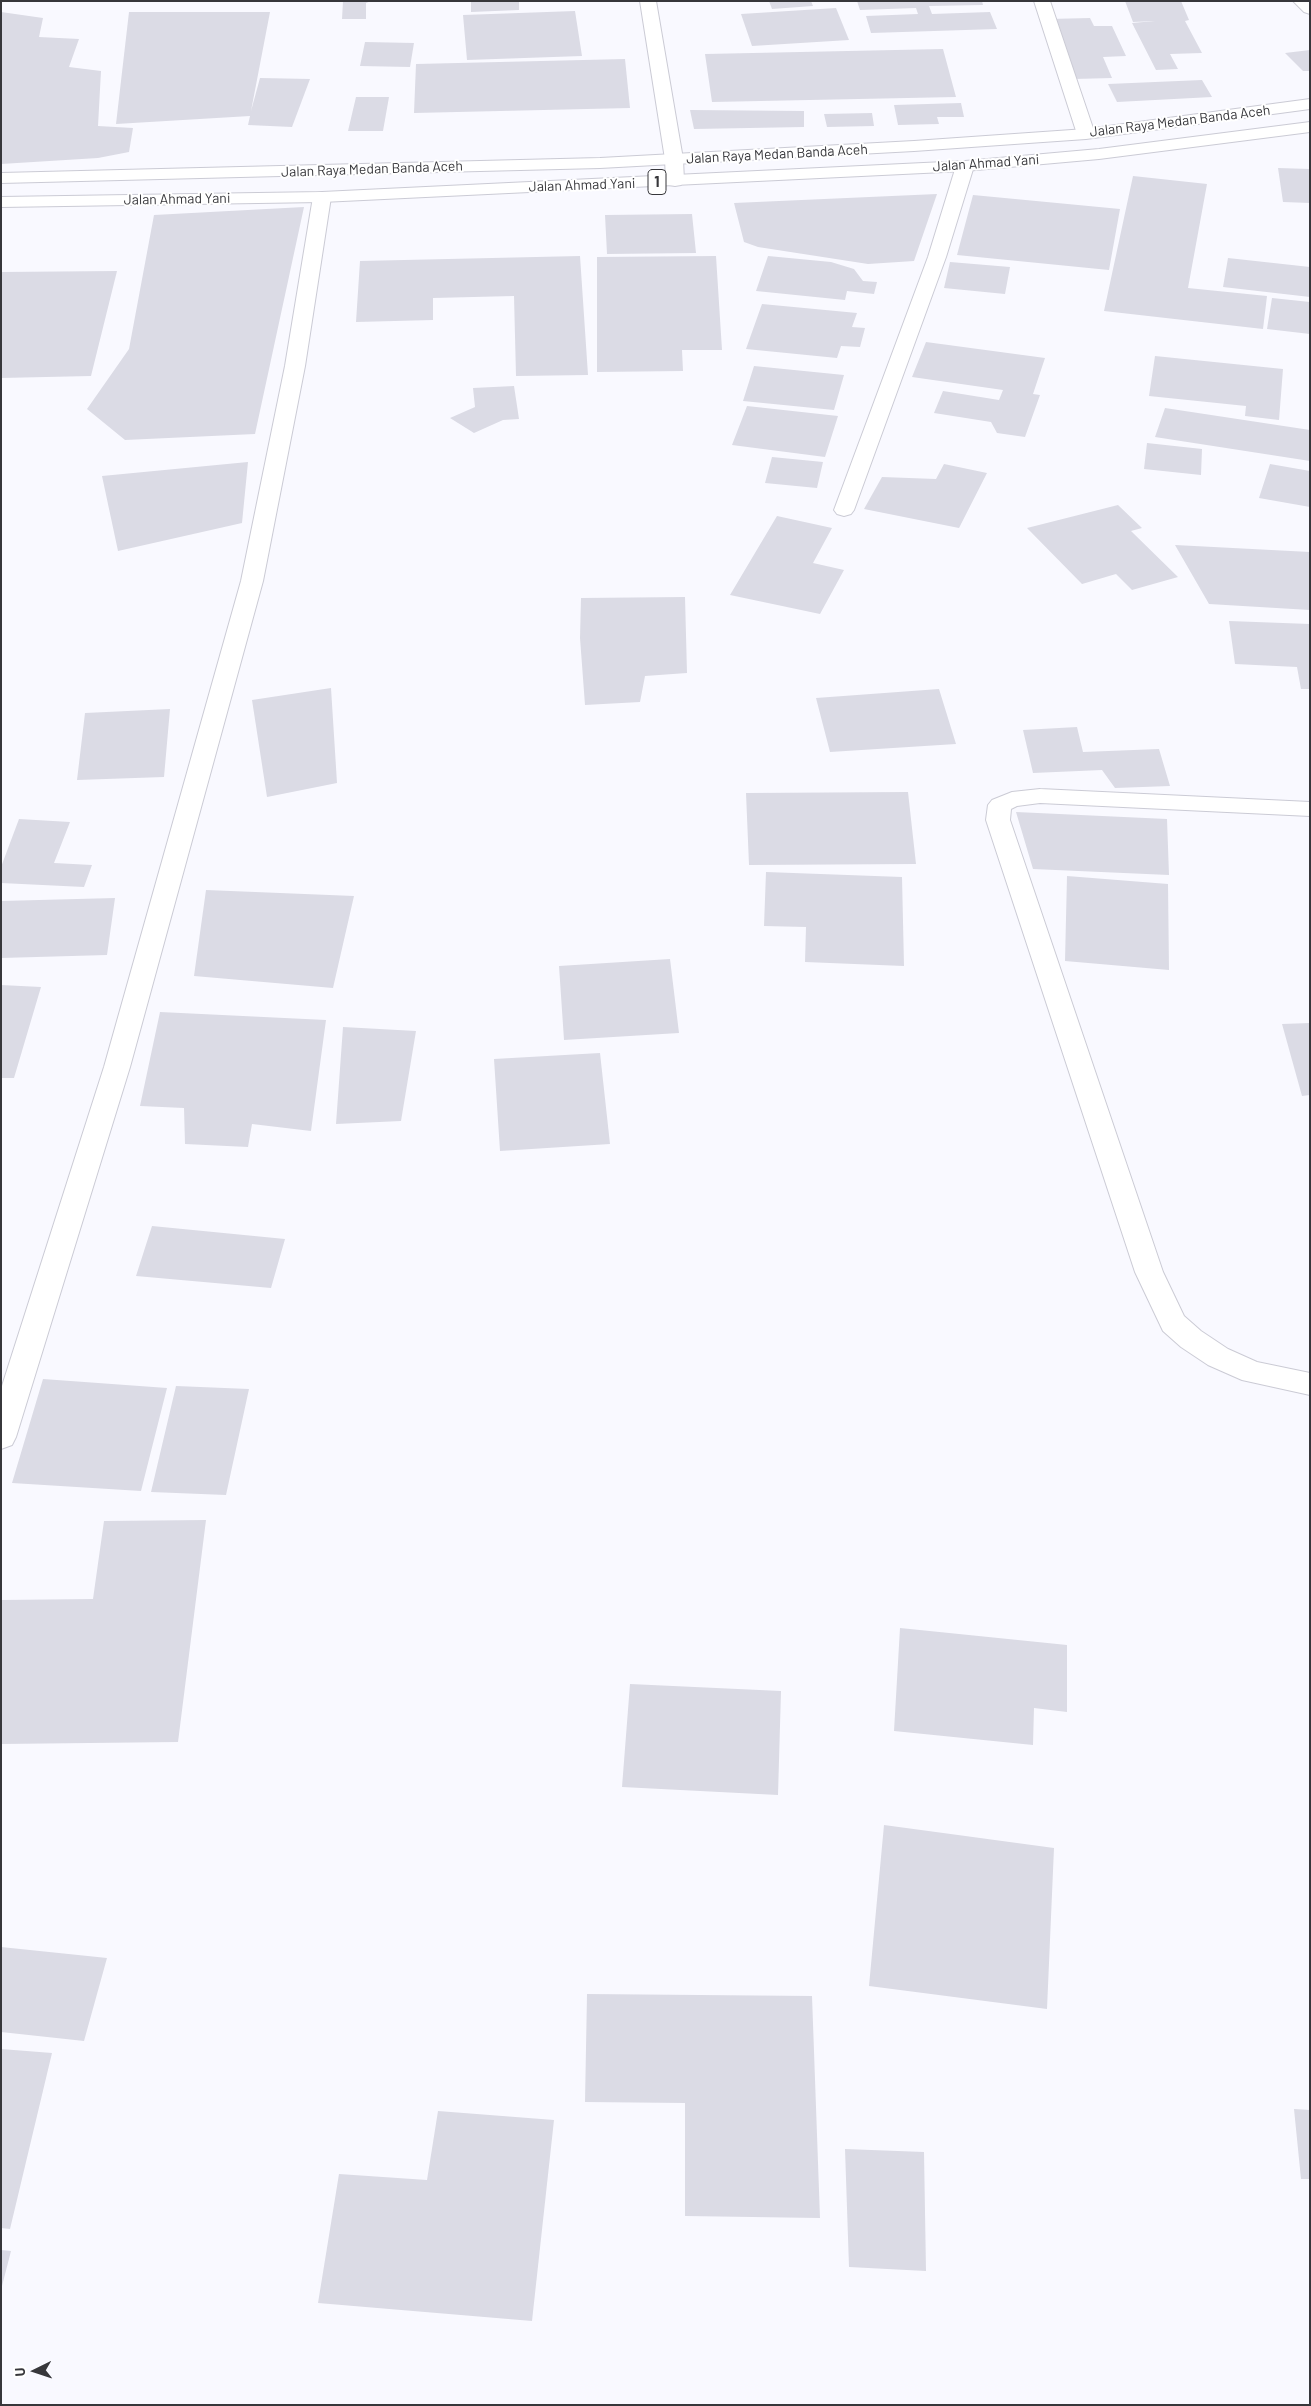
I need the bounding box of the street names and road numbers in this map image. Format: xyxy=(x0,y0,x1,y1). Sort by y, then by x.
street label: Jalan Raya Medan Banda Aceh xyxy=(1089,102,1271,140)
street label: Jalan Raya Medan Banda Aceh xyxy=(686,141,868,167)
street label: Jalan Ahmad Yani xyxy=(932,151,1040,175)
street label: Jalan Raya Medan Banda Aceh xyxy=(281,157,463,181)
road number: 1 xyxy=(648,170,666,194)
street label: Jalan Ahmad Yani xyxy=(528,175,636,195)
street label: Jalan Ahmad Yani xyxy=(123,190,231,208)

